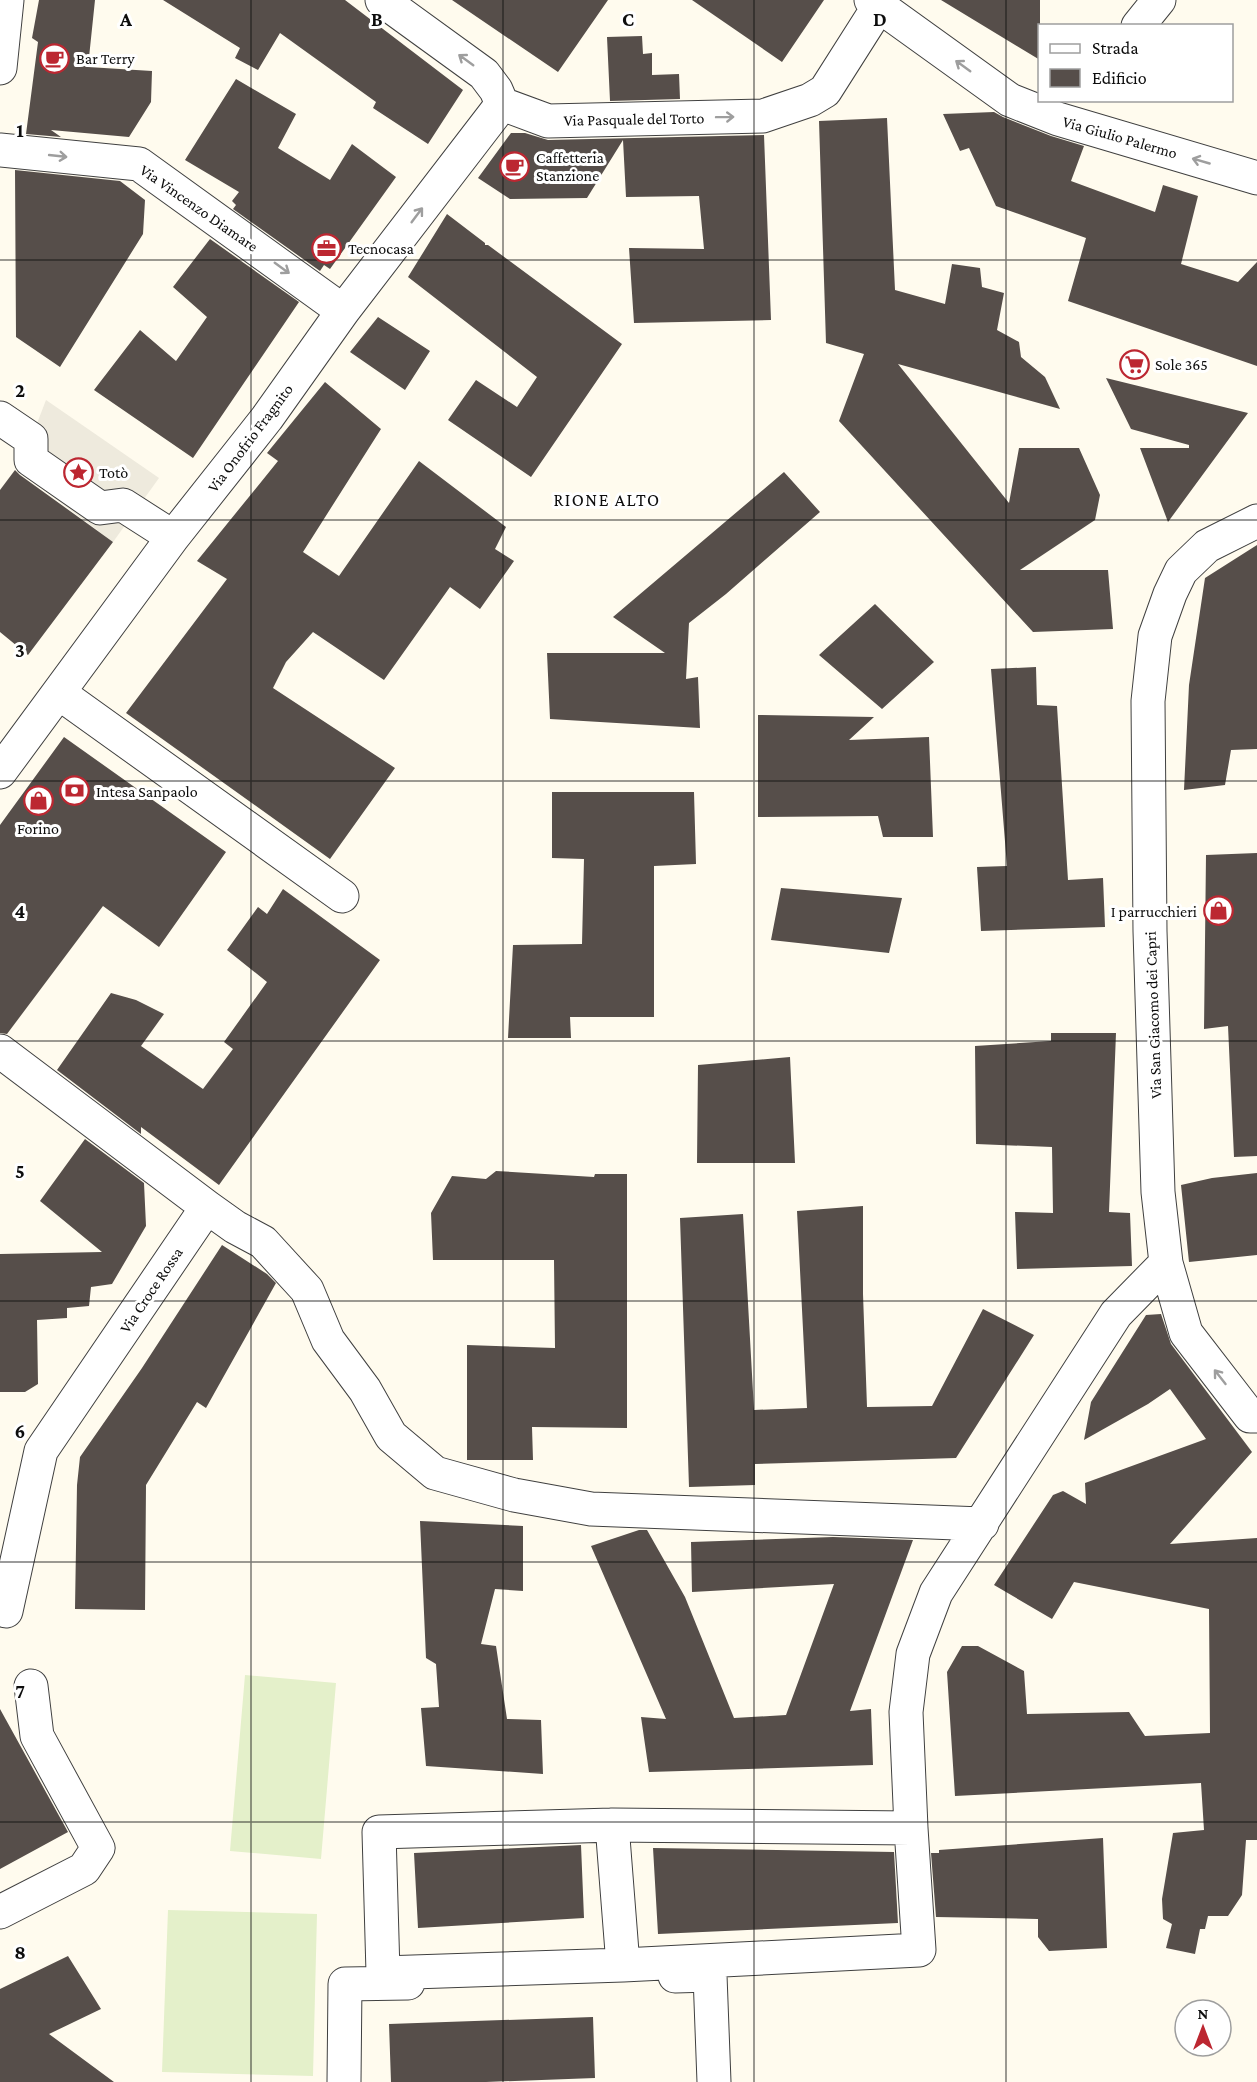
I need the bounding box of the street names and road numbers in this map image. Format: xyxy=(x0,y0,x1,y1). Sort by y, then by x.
street label: Via Pasquale del Torto xyxy=(563,109,705,130)
street label: Via Giulio Palermo xyxy=(1061,112,1179,162)
street label: Via Vincenzo Diamare xyxy=(137,161,261,255)
street label: Via Onofrio Fragnito xyxy=(204,381,297,496)
street label: Via San Giacomo dei Capri xyxy=(1142,931,1165,1099)
street label: Via Croce Rossa xyxy=(116,1244,186,1336)

